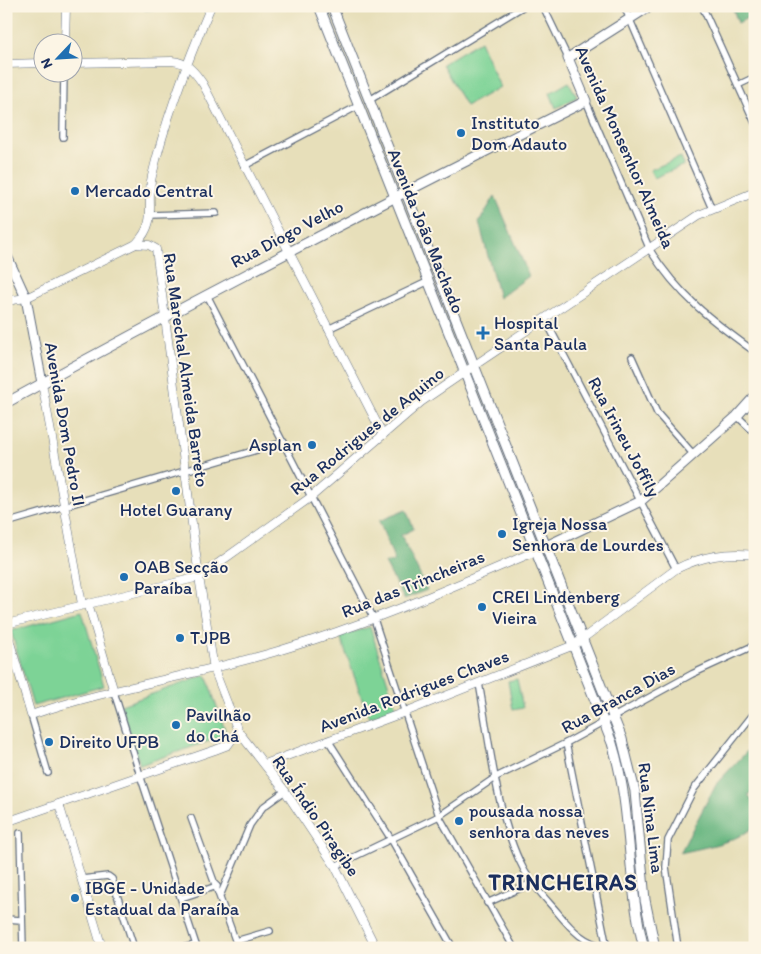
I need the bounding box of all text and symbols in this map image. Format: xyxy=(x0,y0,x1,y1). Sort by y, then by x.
north arrow xyxy=(32,32,82,82)
street label: Avenida Monsenhor Almeida xyxy=(570,42,680,252)
text: N xyxy=(37,55,56,71)
place label: Instituto Dom Adauto xyxy=(471,112,567,155)
marker: Instituto Dom Adauto xyxy=(455,127,467,139)
street label: Avenida João Machado xyxy=(383,145,469,317)
place label: Mercado Central xyxy=(85,180,213,202)
marker: Mercado Central xyxy=(69,185,81,197)
street label: Rua Diogo Velho xyxy=(227,195,347,273)
street label: Rua Marechal Almeida Barreto xyxy=(159,251,213,489)
place label: Hospital Santa Paula xyxy=(494,312,587,355)
marker: Hospital Santa Paula xyxy=(476,326,490,340)
street label: Avenida Dom Pedro II xyxy=(40,340,90,508)
street label: Rua Rodrigues de Aquino xyxy=(286,362,448,500)
street label: Rua Irineu Joffily xyxy=(583,373,665,502)
place label: Asplan xyxy=(249,434,302,456)
marker: Asplan xyxy=(306,439,318,451)
marker: Hotel Guarany xyxy=(170,485,182,497)
place label: Hotel Guarany xyxy=(120,499,233,521)
place label: Igreja Nossa Senhora de Lourdes xyxy=(512,513,664,556)
marker: Igreja Nossa Senhora de Lourdes xyxy=(496,528,508,540)
street label: Rua das Trincheiras xyxy=(338,545,488,623)
place label: OAB Secção Paraíba xyxy=(134,556,228,599)
marker: OAB Secção Paraíba xyxy=(118,571,130,583)
place label: CREI Lindenberg Vieira xyxy=(492,586,620,629)
marker: CREI Lindenberg Vieira xyxy=(476,601,488,613)
place label: TJPB xyxy=(190,627,231,649)
marker: TJPB xyxy=(174,632,186,644)
street label: Avenida Rodrigues Chaves xyxy=(316,645,512,737)
street label: Rua Branca Dias xyxy=(557,658,679,738)
place label: Pavilhão do Chá xyxy=(186,704,251,747)
marker: Pavilhão do Chá xyxy=(170,719,182,731)
place label: Direito UFPB xyxy=(59,731,159,753)
marker: Direito UFPB xyxy=(43,736,55,748)
street label: Rua Índio Piragibe xyxy=(267,751,365,881)
street label: Rua Nina Lima xyxy=(633,761,669,875)
place label: pousada nossa senhora das neves xyxy=(469,800,609,843)
marker: pousada nossa senhora das neves xyxy=(453,815,465,827)
district label: TRINCHEIRAS xyxy=(487,869,638,896)
place label: IBGE - Unidade Estadual da Paraíba xyxy=(85,877,240,920)
marker: IBGE - Unidade Estadual da Paraíba xyxy=(69,892,81,904)

